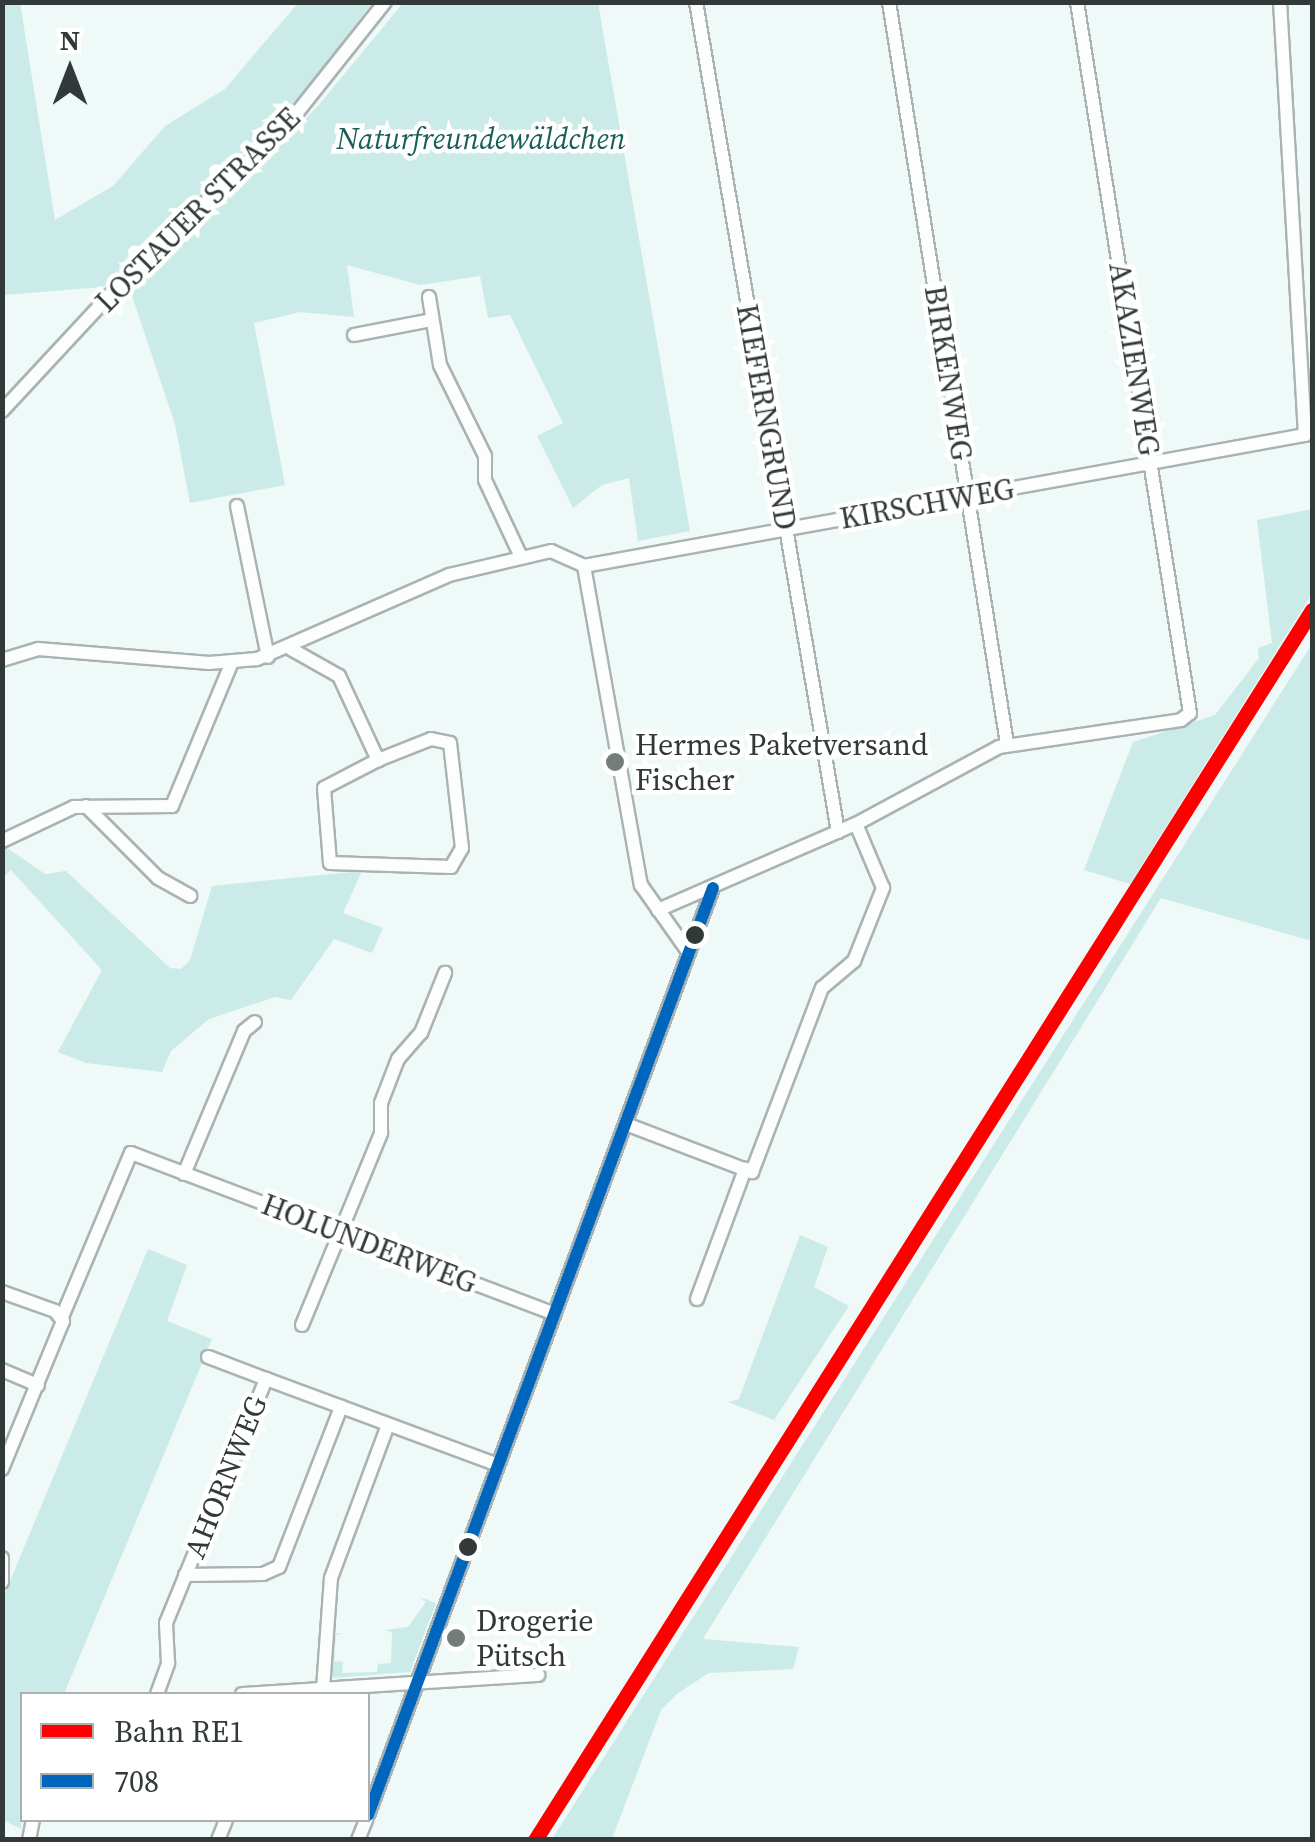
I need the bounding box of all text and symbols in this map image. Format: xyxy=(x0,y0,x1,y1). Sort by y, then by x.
north arrow xyxy=(20,20,120,120)
text: N xyxy=(60,21,80,59)
street label: LOSTAUER STRASSE xyxy=(88,100,308,320)
park label: Naturfreundewäldchen xyxy=(336,121,626,157)
street label: AKAZIENWEG xyxy=(1101,260,1167,458)
street label: BIRKENWEG xyxy=(916,283,980,463)
street label: KIEFERNGRUND xyxy=(728,301,804,533)
street label: KIRSCHWEG xyxy=(837,471,1017,537)
place label: Hermes Paketversand Fischer xyxy=(635,727,928,798)
marker: Hermes Paketversand Fischer xyxy=(604,751,626,773)
unlabelled marker xyxy=(685,925,705,945)
street label: HOLUNDERWEG xyxy=(257,1187,481,1301)
street label: AHORNWEG xyxy=(177,1391,275,1563)
unlabelled marker xyxy=(458,1537,478,1557)
place label: Drogerie Pütsch xyxy=(476,1603,594,1674)
marker: Drogerie Pütsch xyxy=(445,1627,467,1649)
legend xyxy=(20,1692,370,1822)
text: Bahn RE1 xyxy=(114,1711,244,1752)
text: 708 xyxy=(114,1761,159,1802)

